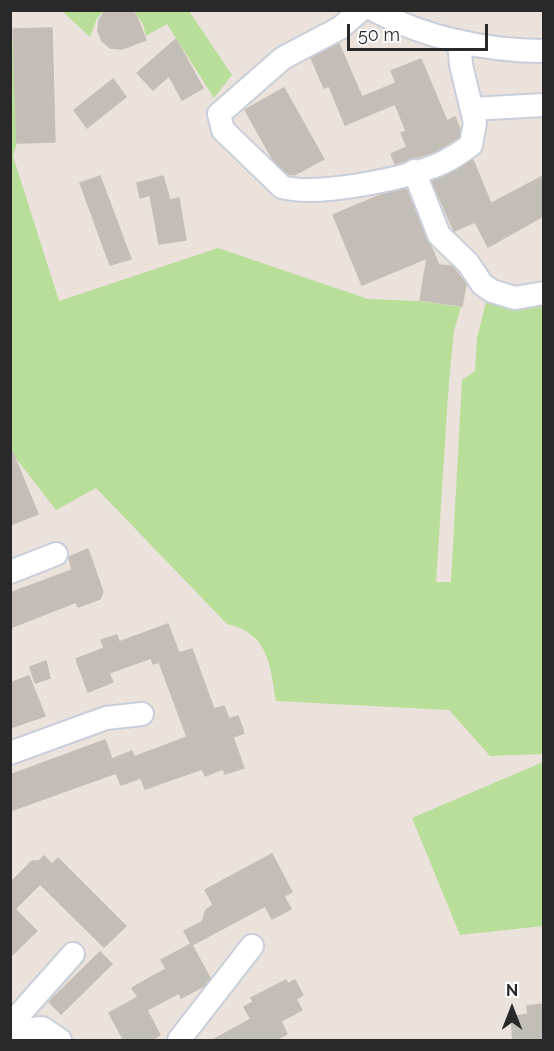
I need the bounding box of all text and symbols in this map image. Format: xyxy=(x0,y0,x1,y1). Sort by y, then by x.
scale bar xyxy=(350,12,491,50)
text: 50 m xyxy=(358,24,400,45)
north arrow xyxy=(482,979,542,1039)
text: N xyxy=(506,981,518,1000)

